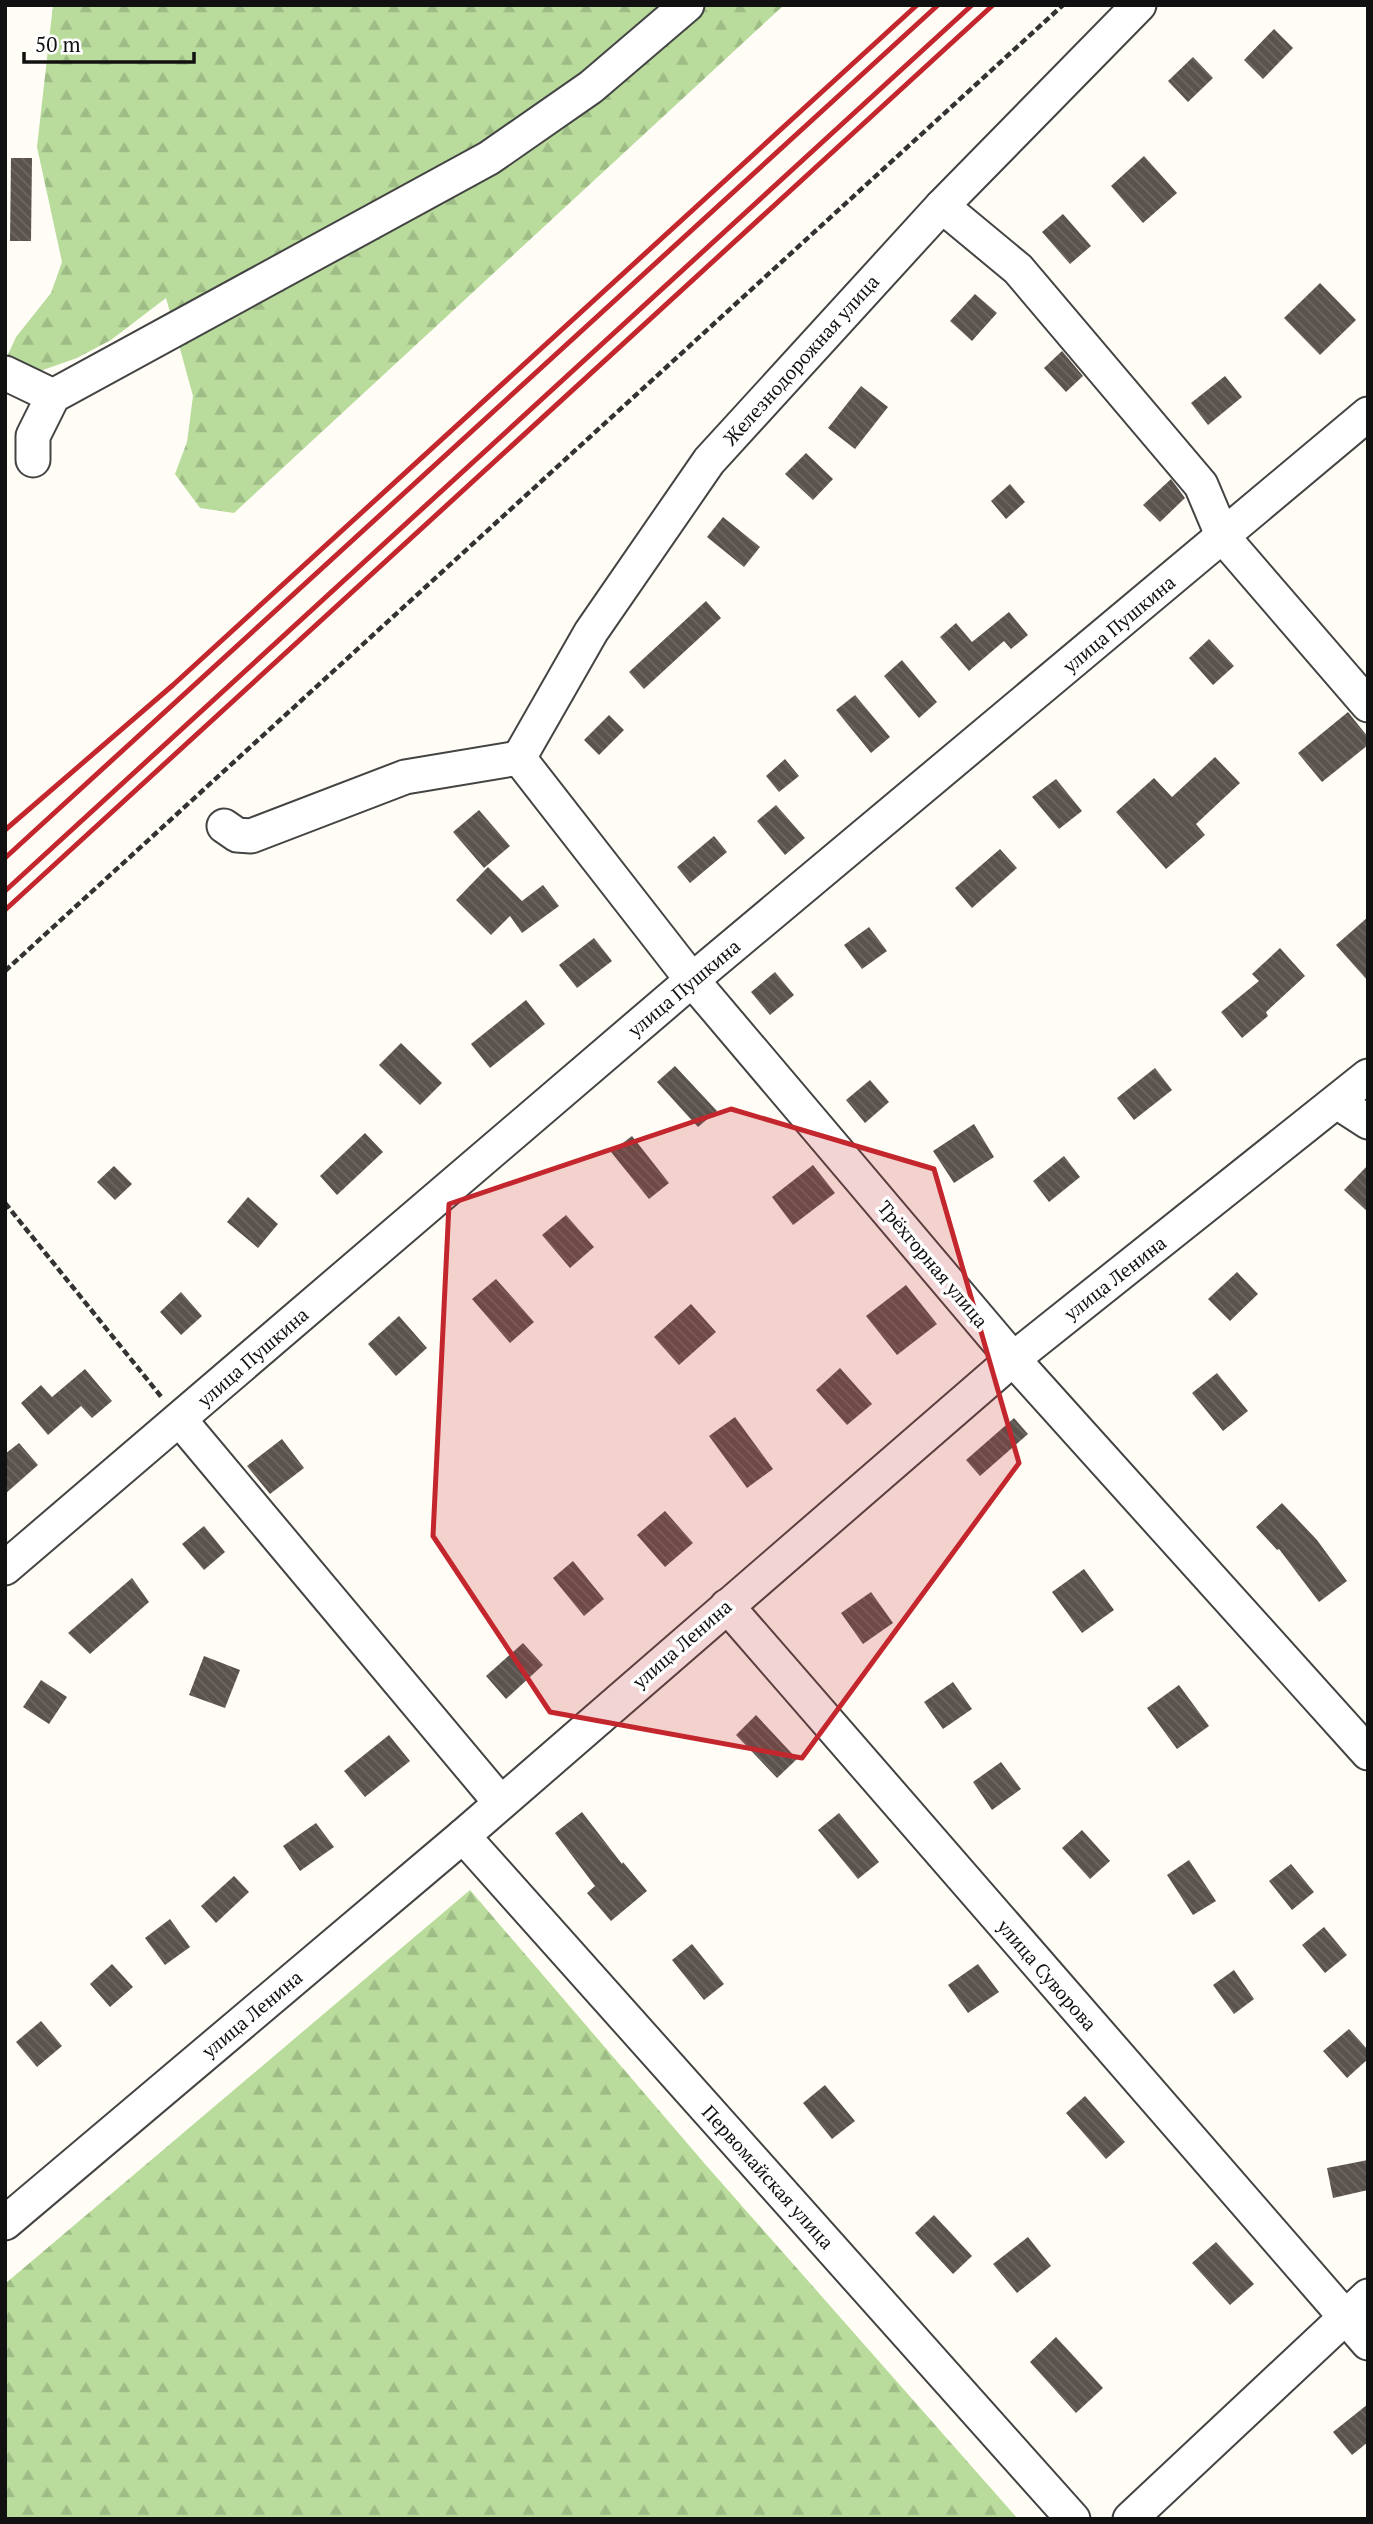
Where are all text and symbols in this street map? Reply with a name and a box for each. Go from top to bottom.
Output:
scale bar [24,21,194,65]
text: 50 m [35,30,81,58]
street label: Железнодорожная улица [717,269,884,450]
street label: улица Пушкина [1057,569,1180,679]
street label: улица Пушкина [622,933,745,1043]
street label: Трёхгорная улица [873,1195,994,1333]
street label: улица Ленина [1058,1230,1171,1326]
street label: улица Пушкина [191,1301,314,1412]
street label: улица Ленина [626,1593,737,1694]
street label: улица Суворова [991,1913,1103,2036]
street label: улица Ленина [196,1964,307,2064]
street label: Первомайская улица [697,2099,840,2254]

